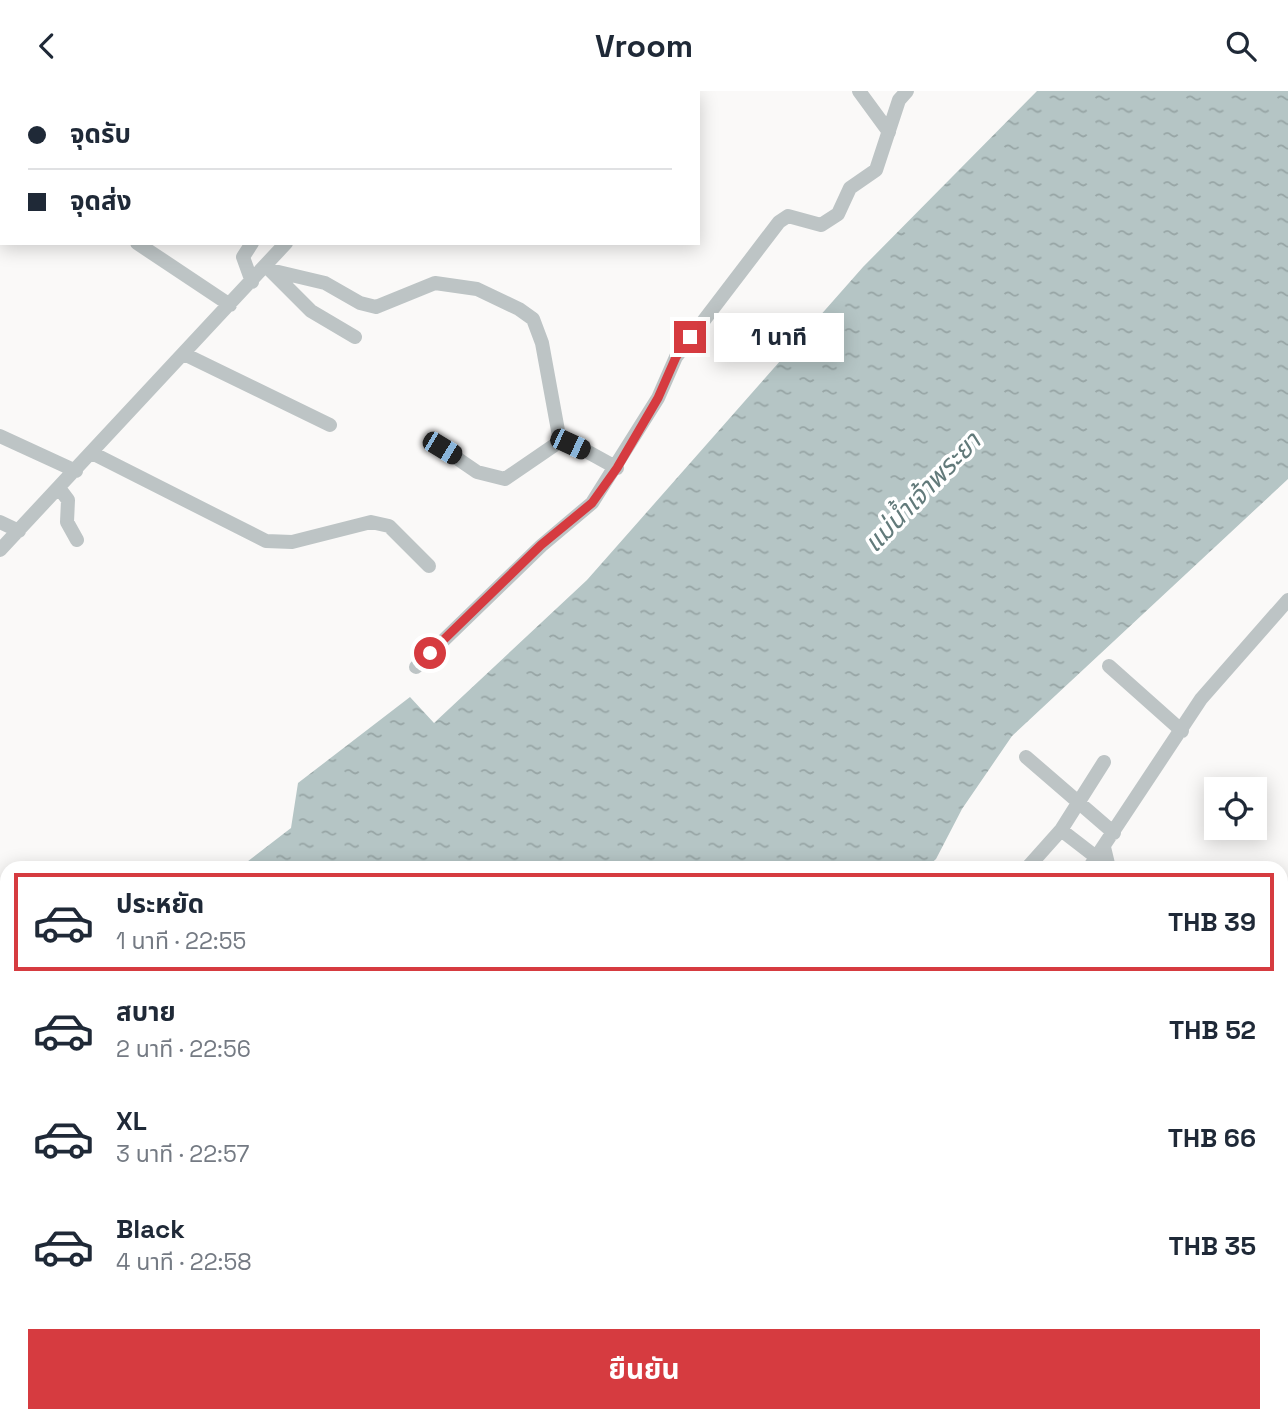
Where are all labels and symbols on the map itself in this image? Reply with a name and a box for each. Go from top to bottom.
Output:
callout: 1 นาที [714,313,844,361]
route end [674,321,706,353]
water label: แม่น้ำเจ้าพระยา [856,423,989,559]
car [547,426,594,462]
car [419,428,466,468]
route start [414,637,446,669]

